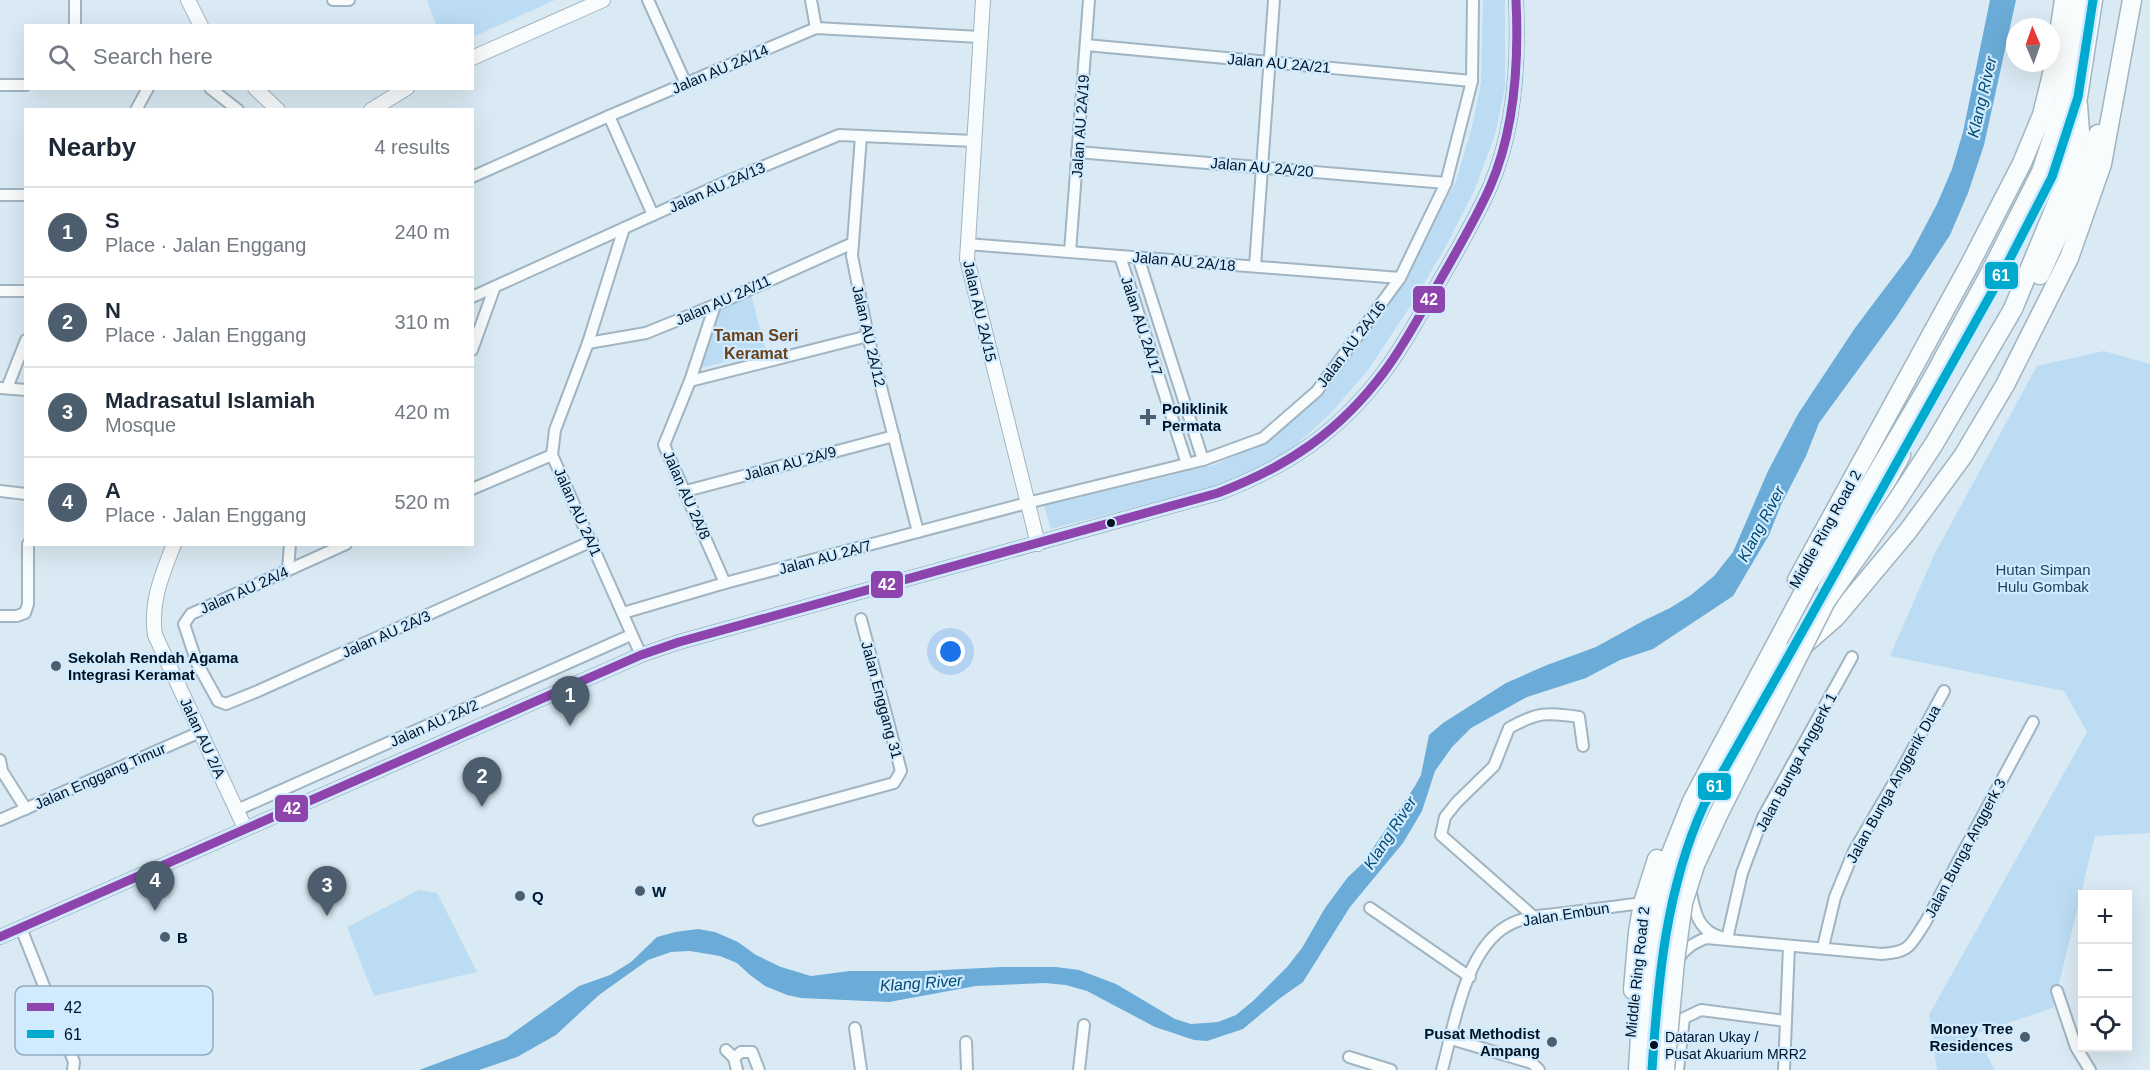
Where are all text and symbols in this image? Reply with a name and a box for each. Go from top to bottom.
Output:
north arrow [2006,18,2060,72]
search box [24,24,474,90]
icon: search [45,41,78,74]
street label: Jalan AU 2A/14 [669,41,771,97]
text: Search here [93,44,213,69]
street label: Jalan AU 2A/21 [1227,50,1331,76]
water label: Klang River [1964,54,2000,139]
street label: Jalan AU 2A/19 [1068,74,1092,178]
text: Nearby [48,132,136,162]
text: 4 results [374,136,450,158]
street label: Jalan AU 2A/20 [1210,154,1314,180]
street label: Jalan AU 2A/13 [666,158,768,216]
text: S [105,208,120,233]
text: 1 [62,221,73,243]
text: 240 m [394,221,450,243]
text: Place · Jalan Enggang [105,234,306,256]
street label: Jalan AU 2A/18 [1132,248,1236,274]
street label: Jalan AU 2A/15 [960,259,1000,363]
line badge: 61 [1984,261,2019,290]
text: 61 [1992,267,2010,284]
street label: Jalan AU 2A/11 [673,271,773,329]
street label: Jalan AU 2A/17 [1118,274,1166,378]
street label: Jalan AU 2A/12 [849,284,889,388]
line badge: 42 [1412,285,1446,314]
text: 42 [1420,291,1438,308]
text: N [105,298,121,323]
street label: Jalan AU 2A/16 [1313,298,1389,390]
text: 2 [62,311,73,333]
text: 310 m [394,311,450,333]
text: Place · Jalan Enggang [105,324,306,346]
district label: Taman Seri Keramat [713,327,799,362]
text: Madrasatul Islamiah [105,388,315,413]
place label: Poliklinik Permata [1162,400,1229,434]
text: 3 [62,401,73,423]
text: 420 m [394,401,450,423]
marker: Poliklinik Permata [1139,408,1157,426]
text: Mosque [105,414,176,436]
street label: Jalan AU 2A/9 [742,442,838,484]
street label: Jalan AU 2A/8 [660,448,714,542]
street label: Jalan AU 2A/1 [551,465,605,559]
street label: Middle Ring Road 2 [1786,467,1864,591]
text: A [105,478,121,503]
water label: Klang River [1734,483,1788,565]
text: 4 [62,491,73,513]
text: 520 m [394,491,450,513]
text: Place · Jalan Enggang [105,504,306,526]
unlabelled marker [1105,517,1117,529]
street label: Jalan AU 2A/7 [777,536,873,578]
park label: Hutan Simpan Hulu Gombak [1995,561,2091,595]
street label: Jalan AU 2A/4 [197,563,291,617]
line badge: 42 [870,570,904,599]
text: 42 [878,576,896,593]
street label: Jalan AU 2A/3 [339,607,433,661]
your location [936,637,965,666]
street label: Jalan Enggang 31 [858,639,906,761]
place label: Sekolah Rendah Agama Integrasi Keramat [68,649,239,683]
marker: Sekolah Rendah Agama Integrasi Keramat [49,659,63,673]
pin: 1 [550,676,590,726]
street label: Jalan Bunga Anggerk 1 [1752,690,1840,834]
street label: Jalan AU 2/A [177,695,229,781]
street label: Jalan AU 2A/2 [387,696,481,750]
street label: Jalan Bunga Anggerik Dua [1843,702,1944,866]
street label: Jalan Enggang Timur [32,739,168,813]
pin: 2 [462,758,502,807]
line badge: 61 [1697,772,1732,801]
street label: Jalan Bunga Anggerk 3 [1921,776,2009,920]
text: 61 [1706,778,1724,795]
water label: Klang River [1360,793,1420,872]
line badge: 42 [274,794,309,823]
text: 42 [283,800,301,817]
pin: 4 [136,862,174,911]
pin: 3 [308,866,346,916]
place label: W [652,883,667,900]
marker: W [633,884,647,898]
place label: Q [532,888,544,905]
marker: Q [513,889,527,903]
map controls [2078,890,2132,1052]
button: + [2078,890,2132,944]
street label: Jalan Embun [1521,899,1611,929]
street label: Middle Ring Road 2 [1622,906,1652,1038]
place label: B [177,929,188,946]
marker: B [158,930,172,944]
button: − [2078,944,2132,998]
water label: Klang River [879,972,964,994]
legend [15,986,213,1055]
button: locate [2078,998,2132,1052]
text: 42 [64,999,82,1016]
place label: Money Tree Residences [1930,1020,2013,1054]
place label: Pusat Methodist Ampang [1424,1025,1540,1059]
text: 61 [64,1026,82,1043]
place label: Dataran Ukay / Pusat Akuarium MRR2 [1665,1029,1807,1062]
marker: Money Tree Residences [2018,1030,2032,1044]
marker: Pusat Methodist Ampang [1545,1035,1559,1049]
marker: Dataran Ukay / Pusat Akuarium MRR2 [1648,1039,1660,1051]

